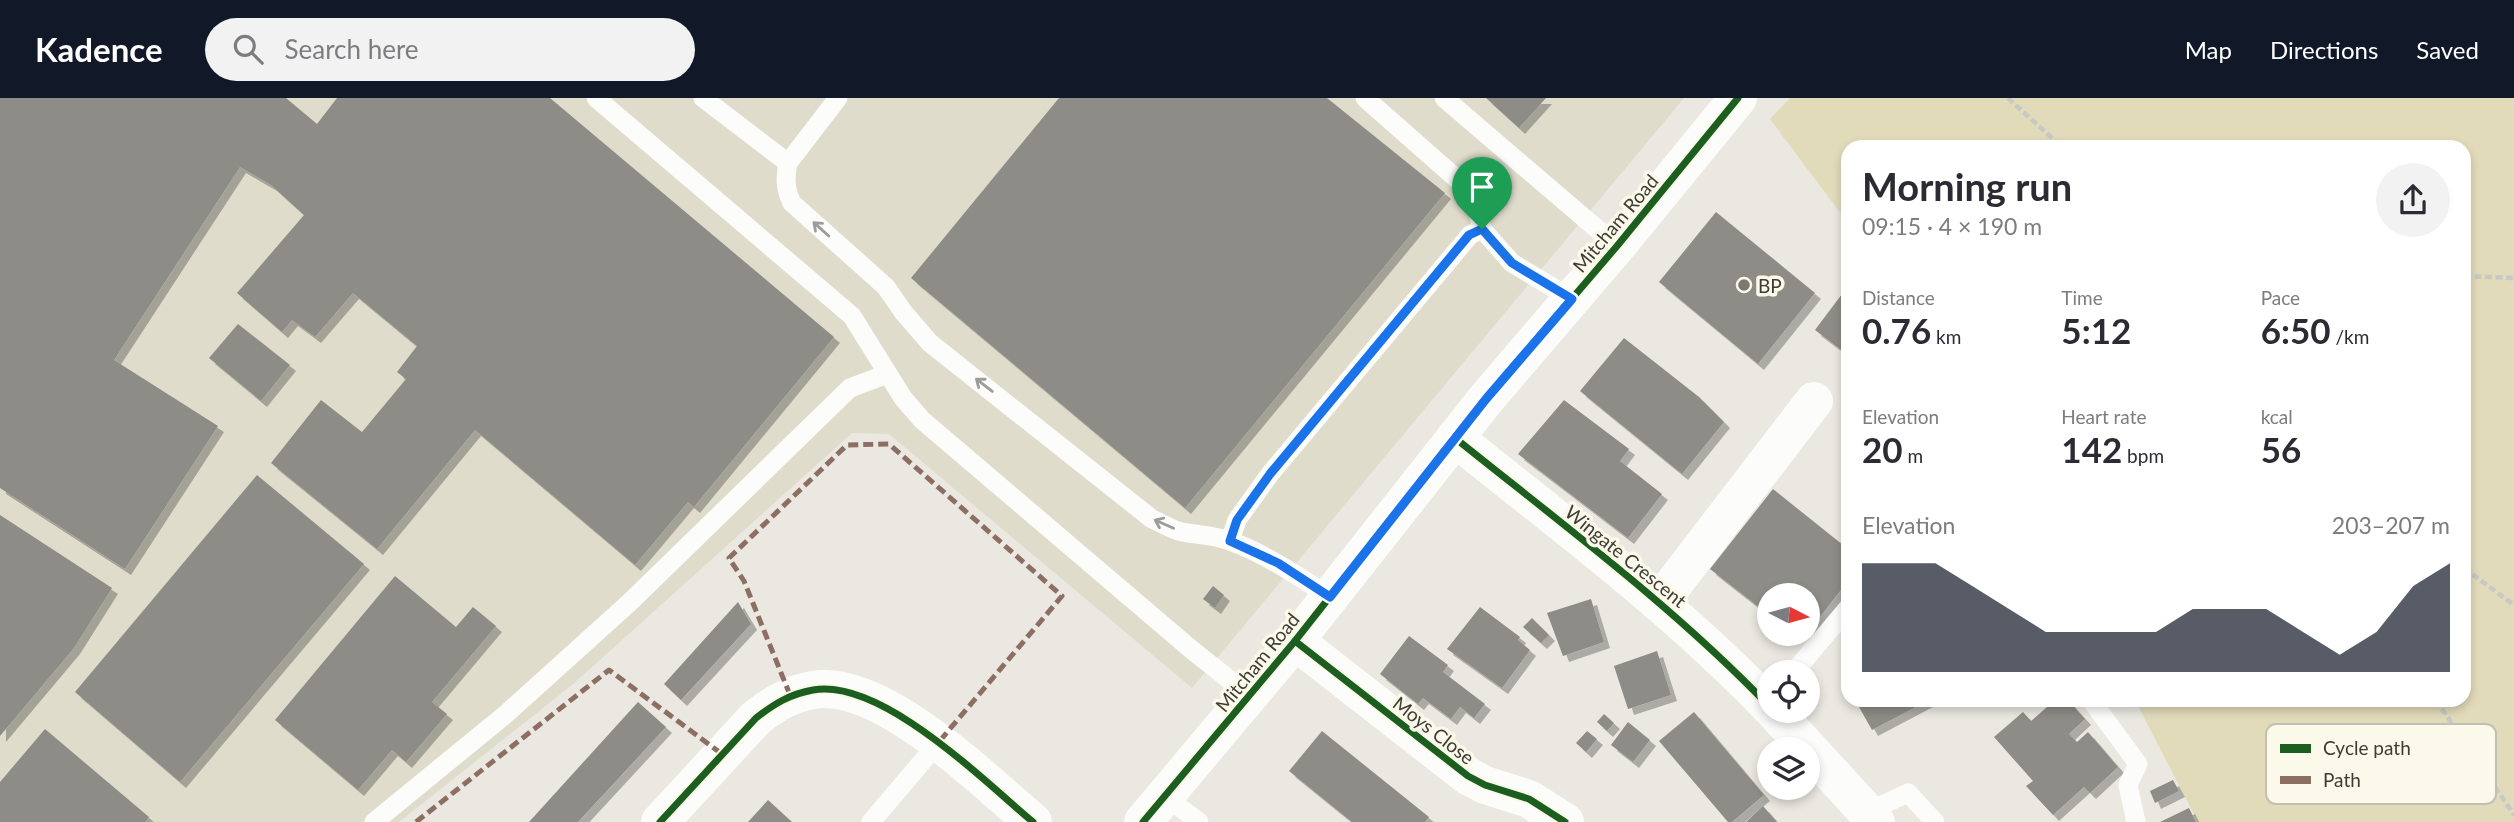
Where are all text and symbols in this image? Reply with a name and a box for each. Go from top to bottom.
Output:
search box [205,18,695,81]
text: Kadence [35,29,163,69]
icon: search [229,30,267,68]
text: Search here [285,33,419,65]
text: Map [2185,35,2232,64]
text: Directions [2270,35,2378,64]
text: Saved [2416,35,2479,64]
pin [1452,157,1512,229]
text: Morning run [1862,163,2072,209]
button: share [2376,163,2450,237]
icon: arrive [1463,168,1501,206]
street label: Mitcham Road [1567,169,1663,277]
text: 09:15 · 4 × 190 m [1862,212,2042,240]
one-way arrow [812,221,830,237]
place label: BP [1758,274,1782,297]
marker: BP [1736,277,1752,293]
text: Distance [1862,286,1935,309]
text: Time [2061,286,2103,309]
text: Pace [2261,286,2300,309]
text: 0.76 [1862,309,1931,351]
text: 5:12 [2061,309,2131,351]
text: 6:50 [2261,309,2331,351]
text: km [1931,325,1961,348]
text: /km [2331,325,2369,348]
one-way arrow [976,378,994,393]
text: Elevation [1862,405,1939,428]
text: Heart rate [2061,405,2147,428]
text: kcal [2261,405,2293,428]
text: 20 [1862,428,1903,470]
text: 142 [2061,428,2122,470]
text: 56 [2261,428,2301,470]
text: m [1903,444,1923,467]
text: bpm [2122,444,2164,467]
street label: Wingate Crescent [1561,500,1691,612]
text: Elevation [1862,511,1955,539]
text: 203–207 m [2332,511,2450,539]
one-way arrow [1154,517,1175,530]
north arrow [1757,583,1820,646]
map controls [1757,583,1820,800]
street label: Mitcham Road [1210,608,1304,716]
button: locate [1757,660,1820,723]
street label: Moys Close [1389,691,1479,769]
legend [2266,724,2496,804]
text: Cycle path [2323,736,2411,759]
button: layers [1757,737,1820,800]
text: Path [2323,768,2361,791]

